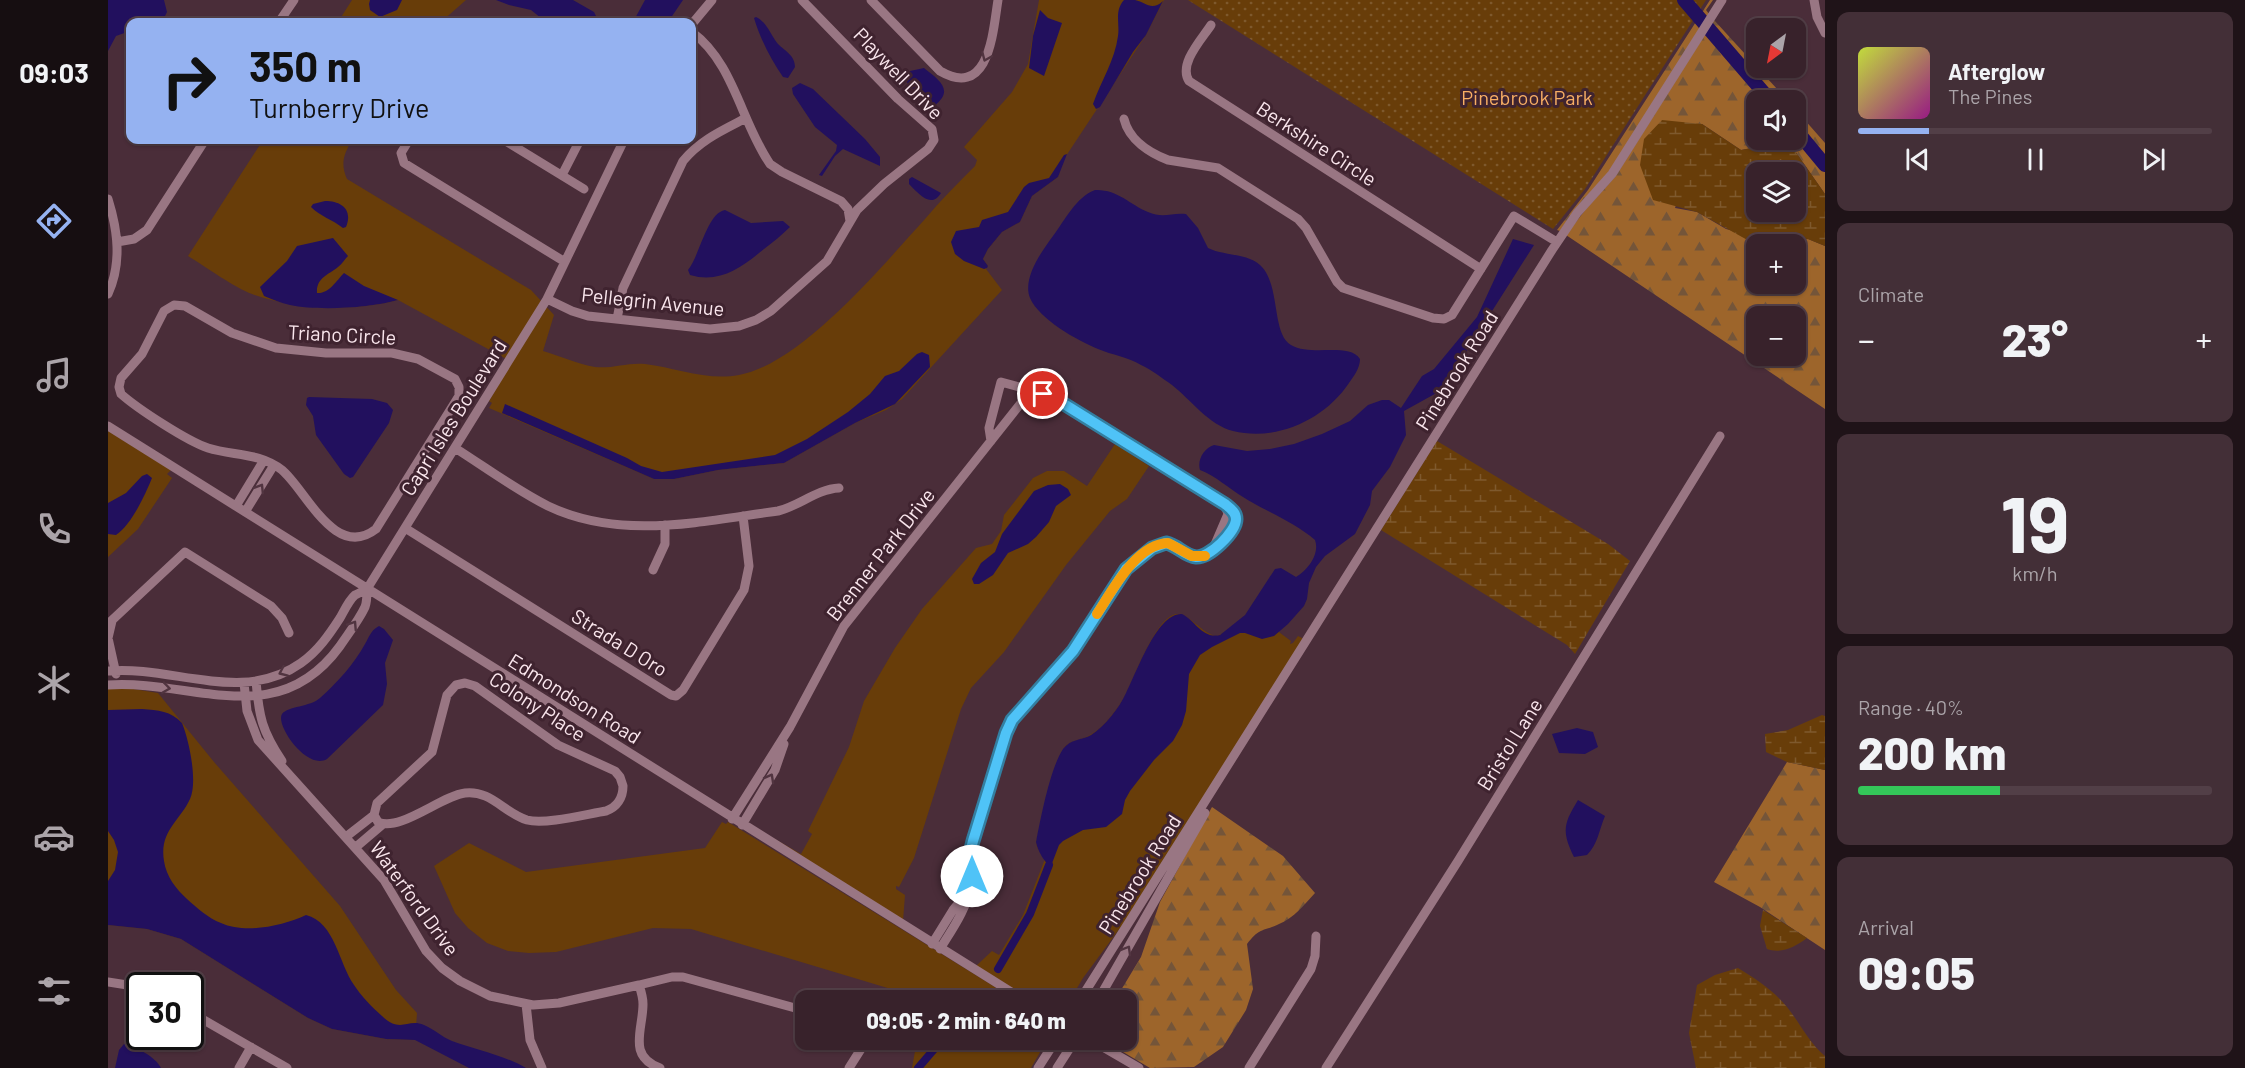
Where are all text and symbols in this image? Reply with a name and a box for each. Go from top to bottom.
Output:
north arrow [1746,18,1806,78]
map controls [1746,18,1806,366]
street label: Playwell Drive [849,22,949,124]
text: 350 m [249,40,362,90]
icon: right [150,42,228,120]
one-way arrow [981,50,993,61]
text: 09:03 [19,56,89,88]
text: Afterglow [1948,58,2045,84]
text: The Pines [1948,84,2032,108]
park label: Pinebrook Park [1461,85,1593,109]
button: sound [1746,90,1806,150]
text: Turnberry Drive [249,91,429,123]
street label: Berkshire Circle [1253,95,1381,191]
icon: previous [1901,143,1934,176]
icon: pause [2019,143,2052,176]
icon: next [2137,143,2170,176]
button: layers [1746,162,1806,222]
icon: directions [33,200,75,242]
button: + [1746,234,1806,294]
street label: Pellegrin Avenue [580,282,726,320]
text: Climate [1858,282,1924,306]
street label: Pinebrook Road [1410,306,1502,434]
button: − [1746,306,1806,366]
text: 23° [2002,312,2068,366]
street label: Triano Circle [287,319,397,349]
text: − [1858,319,1875,359]
text: + [2195,319,2212,359]
street label: Capri Isles Boulevard [395,334,511,500]
icon: music [33,354,75,396]
pin [1017,368,1068,419]
icon: arrive [1026,377,1059,410]
text: 19 [2000,475,2070,569]
street label: Brenner Park Drive [821,483,939,625]
one-way arrow [252,484,264,494]
icon: phone [33,508,75,550]
text: km/h [2012,561,2058,585]
street label: Strada D Oro [568,603,672,681]
one-way arrow [346,621,358,631]
street label: Edmondson Road [504,648,646,748]
icon: climate [33,662,75,704]
one-way arrow [279,665,290,677]
street label: Colony Place [485,666,591,746]
one-way arrow [162,682,171,694]
street label: Bristol Lane [1471,694,1547,794]
text: Range · 40% [1858,695,1964,719]
text: 200 km [1858,725,2006,779]
one-way arrow [763,774,774,784]
street label: Pinebrook Road [1093,810,1185,938]
icon: car [33,816,75,858]
street label: Waterford Drive [365,836,465,960]
position arrow [940,844,1004,908]
text: Arrival [1858,915,1914,939]
text: 09:05 [1858,945,1975,999]
one-way arrow [1120,946,1131,956]
icon: filters [33,970,75,1012]
speed limit sign: 30 [126,972,204,1050]
text: 09:05 · 2 min · 640 m [866,1007,1066,1033]

